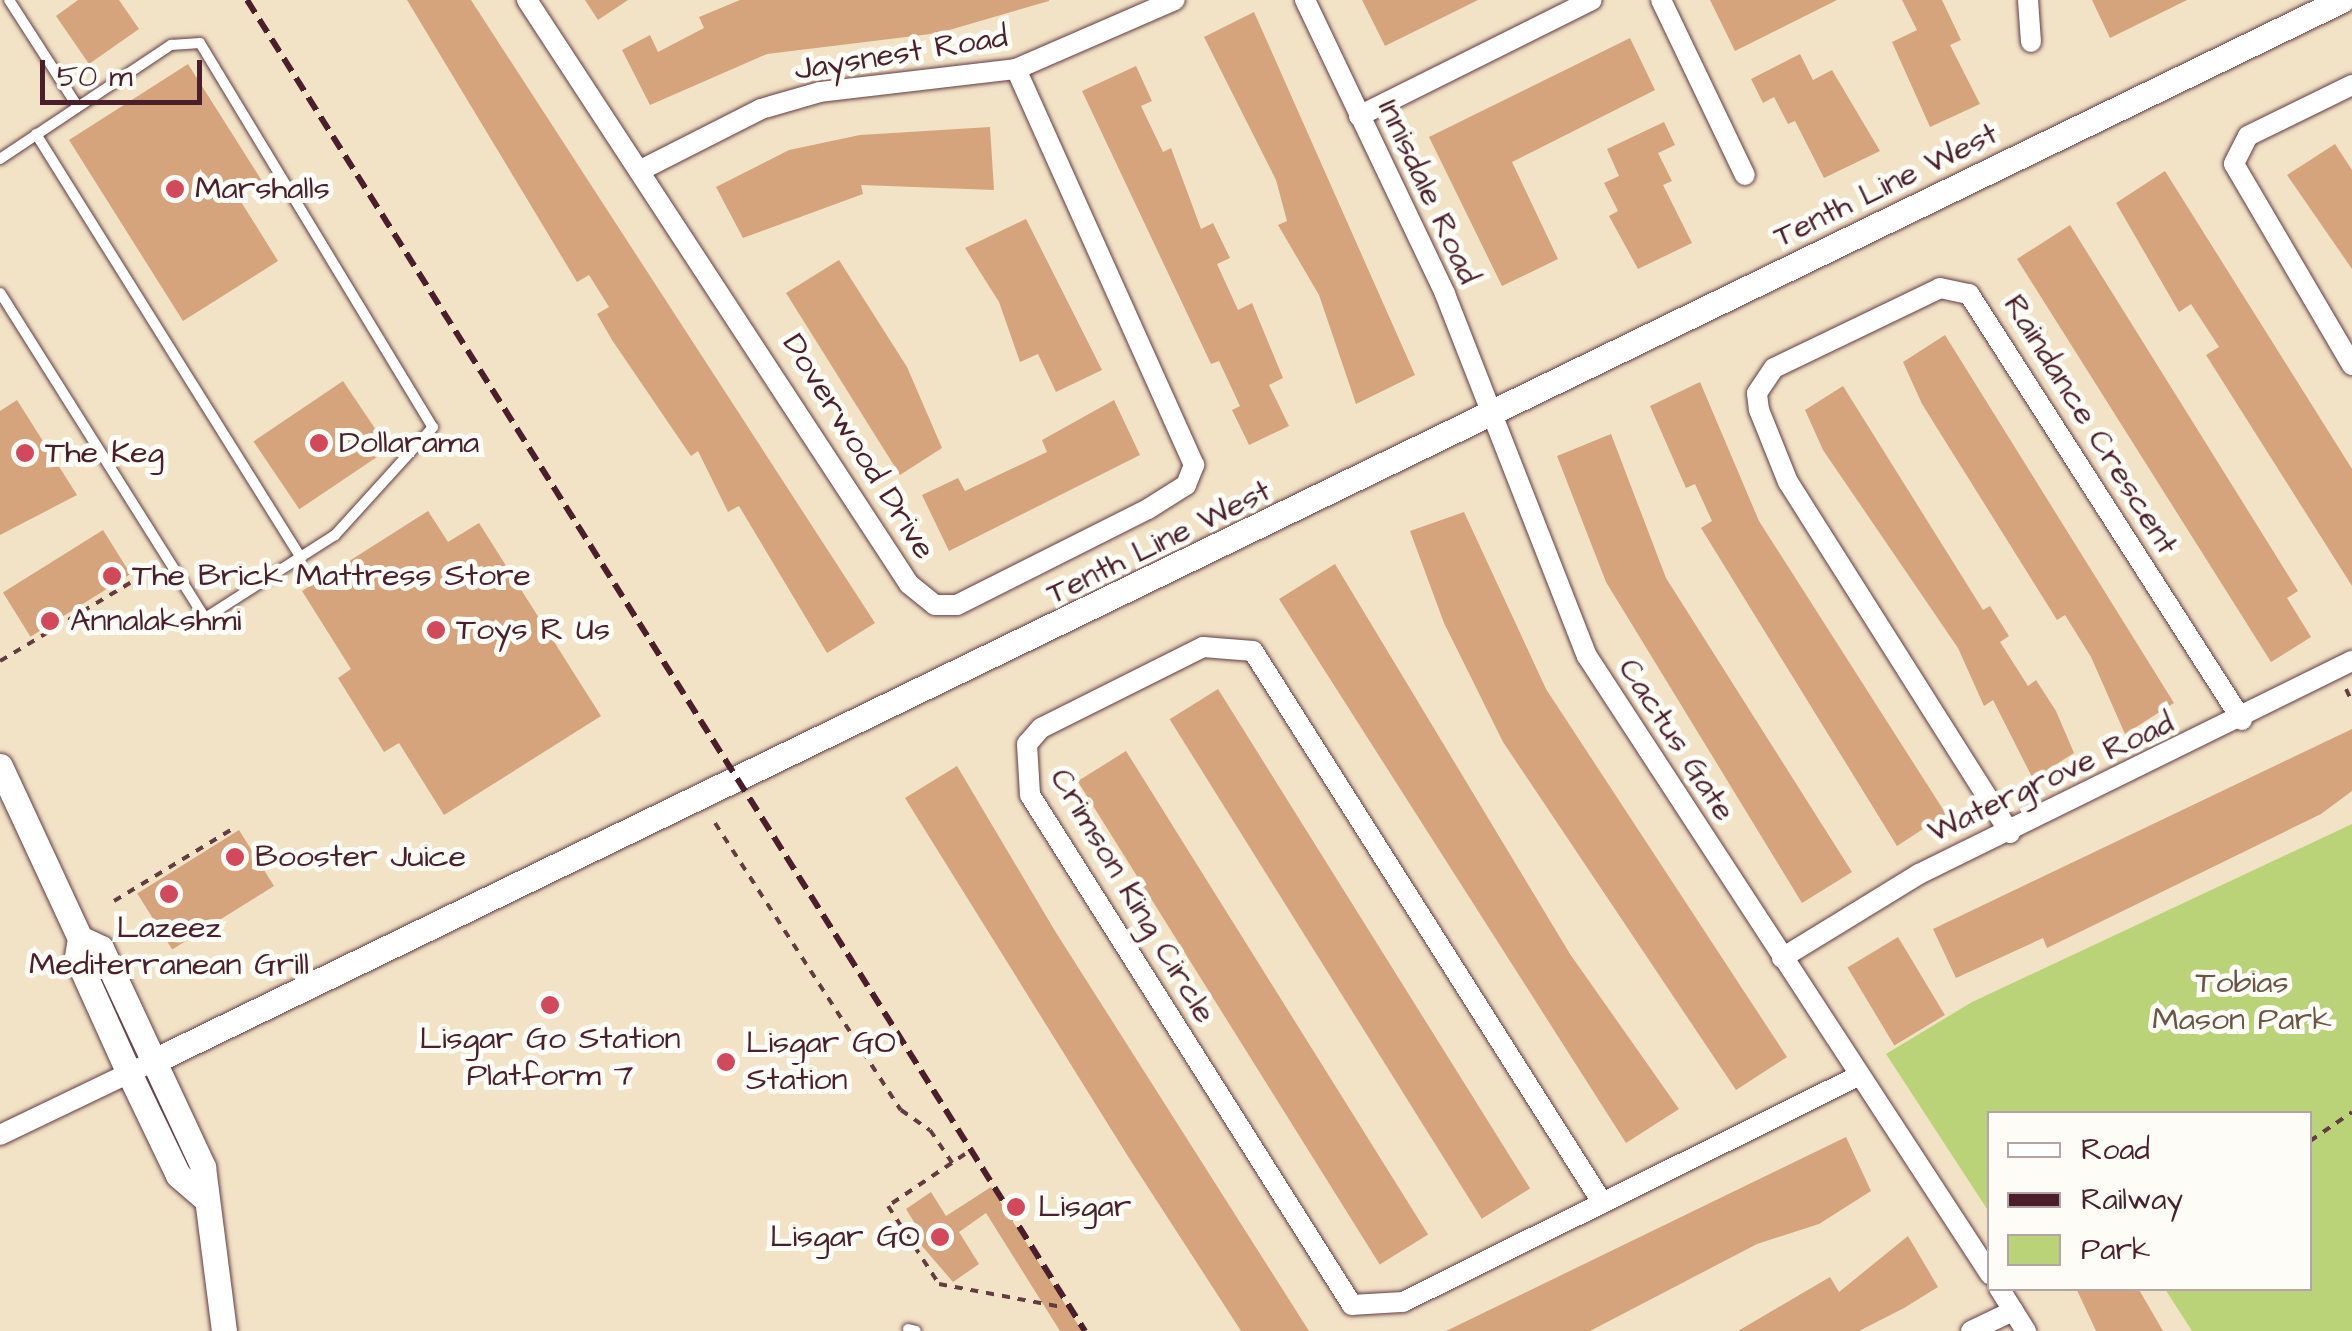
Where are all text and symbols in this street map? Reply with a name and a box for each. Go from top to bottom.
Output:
street label: Jaysnest Road [792,18,1010,90]
scale bar [45,40,208,102]
text: 50 m [57,56,133,98]
street label: Innisdale Road [1369,94,1487,290]
street label: Tenth Line West [1768,115,2004,257]
place label: Marshalls [195,170,330,208]
marker: Marshalls [164,178,186,200]
street label: Raindance Crescent [1994,288,2186,562]
street label: Doverwood Drive [773,327,943,567]
place label: Dollarama [339,424,479,462]
marker: Dollarama [308,432,330,454]
place label: The Keg [45,434,164,472]
marker: The Keg [14,442,36,464]
street label: Tenth Line West [1041,472,1277,614]
place label: The Brick Mattress Store [132,557,531,595]
marker: The Brick Mattress Store [101,565,123,587]
place label: Annalakshmi [70,602,241,640]
marker: Annalakshmi [39,610,61,632]
place label: Toys R Us [456,611,610,649]
marker: Toys R Us [425,619,447,641]
street label: Cactus Gate [1609,652,1743,828]
street label: Watergrove Road [1922,704,2180,852]
street label: Crimson King Circle [1041,762,1223,1030]
place label: Booster Juice [255,838,466,876]
marker: Booster Juice [224,846,246,868]
marker: Lazeez Mediterranean Grill [158,883,180,905]
place label: Lazeez Mediterranean Grill [29,910,309,985]
park label: Tobias Mason Park [2152,965,2332,1040]
marker: Lisgar Go Station Platform 7 [539,994,561,1016]
place label: Lisgar Go Station Platform 7 [420,1021,680,1096]
place label: Lisgar GO Station [746,1025,896,1100]
marker: Lisgar GO Station [715,1051,737,1073]
legend [1987,1111,2312,1291]
text: Road [2081,1129,2150,1171]
text: Railway [2081,1179,2183,1221]
place label: Lisgar [1038,1188,1132,1226]
marker: Lisgar [1003,1194,1029,1220]
place label: Lisgar GO [770,1218,920,1256]
marker: Lisgar GO [929,1226,951,1248]
text: Park [2081,1229,2150,1271]

